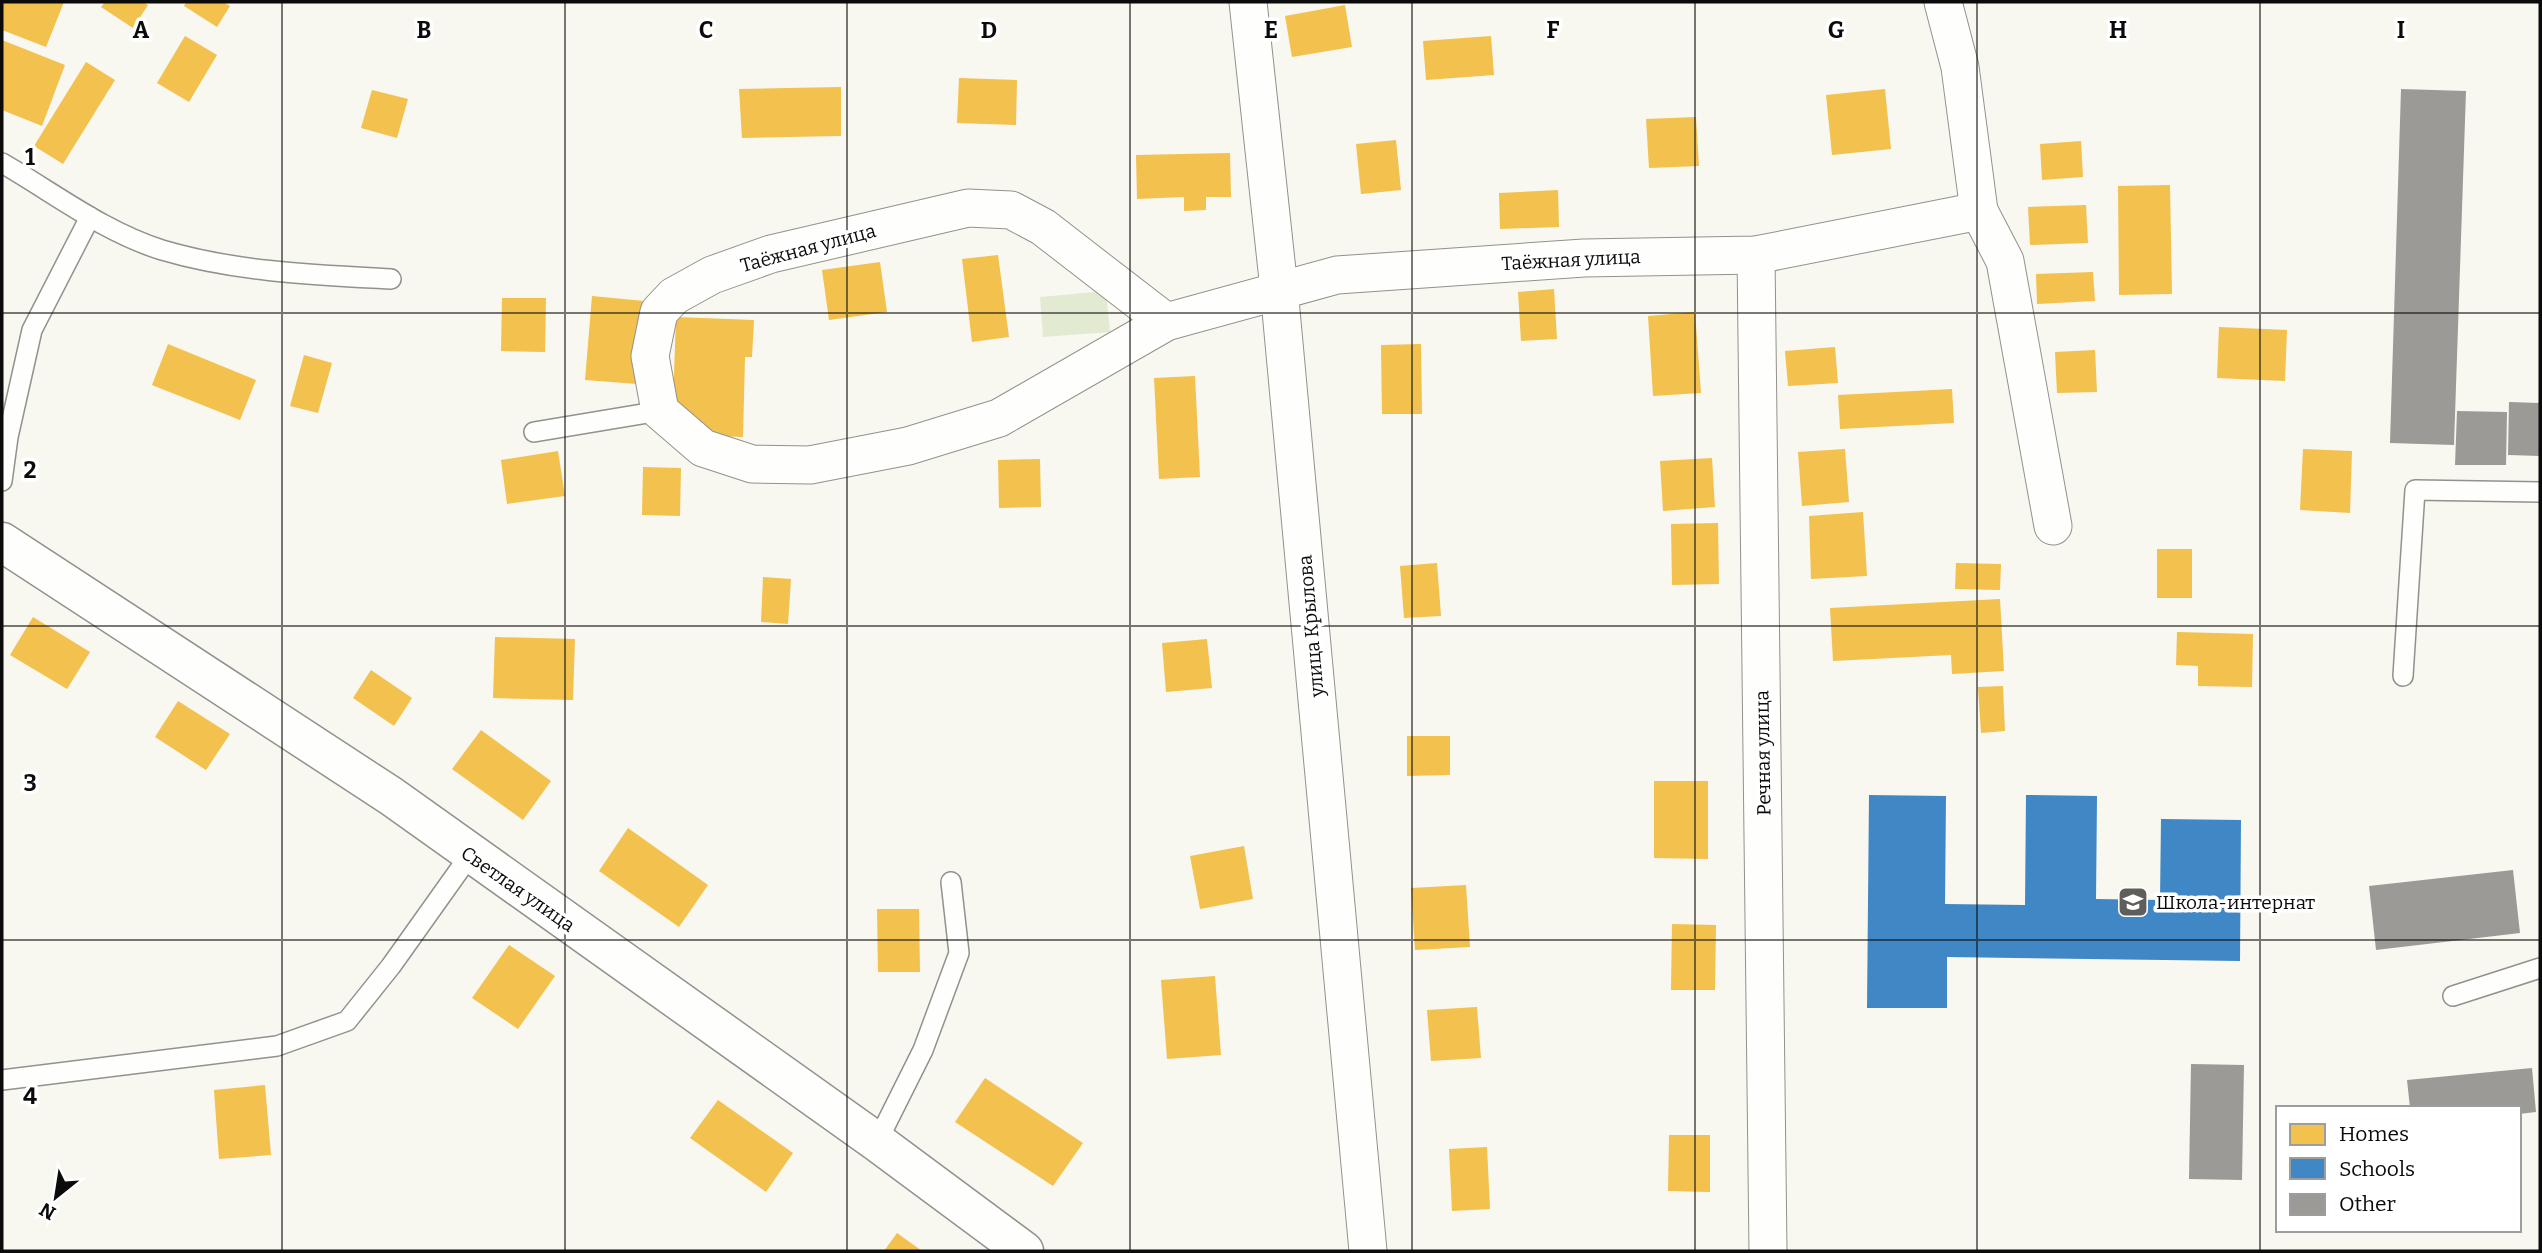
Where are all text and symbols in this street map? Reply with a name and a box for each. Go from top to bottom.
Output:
text: A [133,16,150,44]
text: B [417,16,431,44]
text: C [699,16,713,44]
text: D [981,16,997,44]
text: E [1264,16,1278,44]
text: F [1547,16,1560,44]
text: G [1828,16,1845,44]
text: H [2109,16,2127,44]
text: I [2397,16,2405,44]
text: 1 [25,143,35,171]
street label: Таёжная улица [738,219,879,277]
street label: Таёжная улица [1501,245,1642,275]
text: 2 [24,456,37,484]
street label: улица Крылова [1293,553,1329,699]
street label: Речная улица [1750,690,1776,816]
text: 3 [23,769,37,797]
street label: Светлая улица [457,841,580,937]
school or university icon: Школа-интернат [2116,885,2150,919]
place label: Школа-интернат [2156,891,2315,914]
text: 4 [23,1082,37,1110]
legend [2276,1106,2521,1232]
text: Homes [2339,1121,2409,1147]
text: Schools [2339,1156,2415,1182]
north arrow [21,1162,91,1232]
text: Other [2339,1191,2396,1217]
text: N [35,1197,60,1225]

